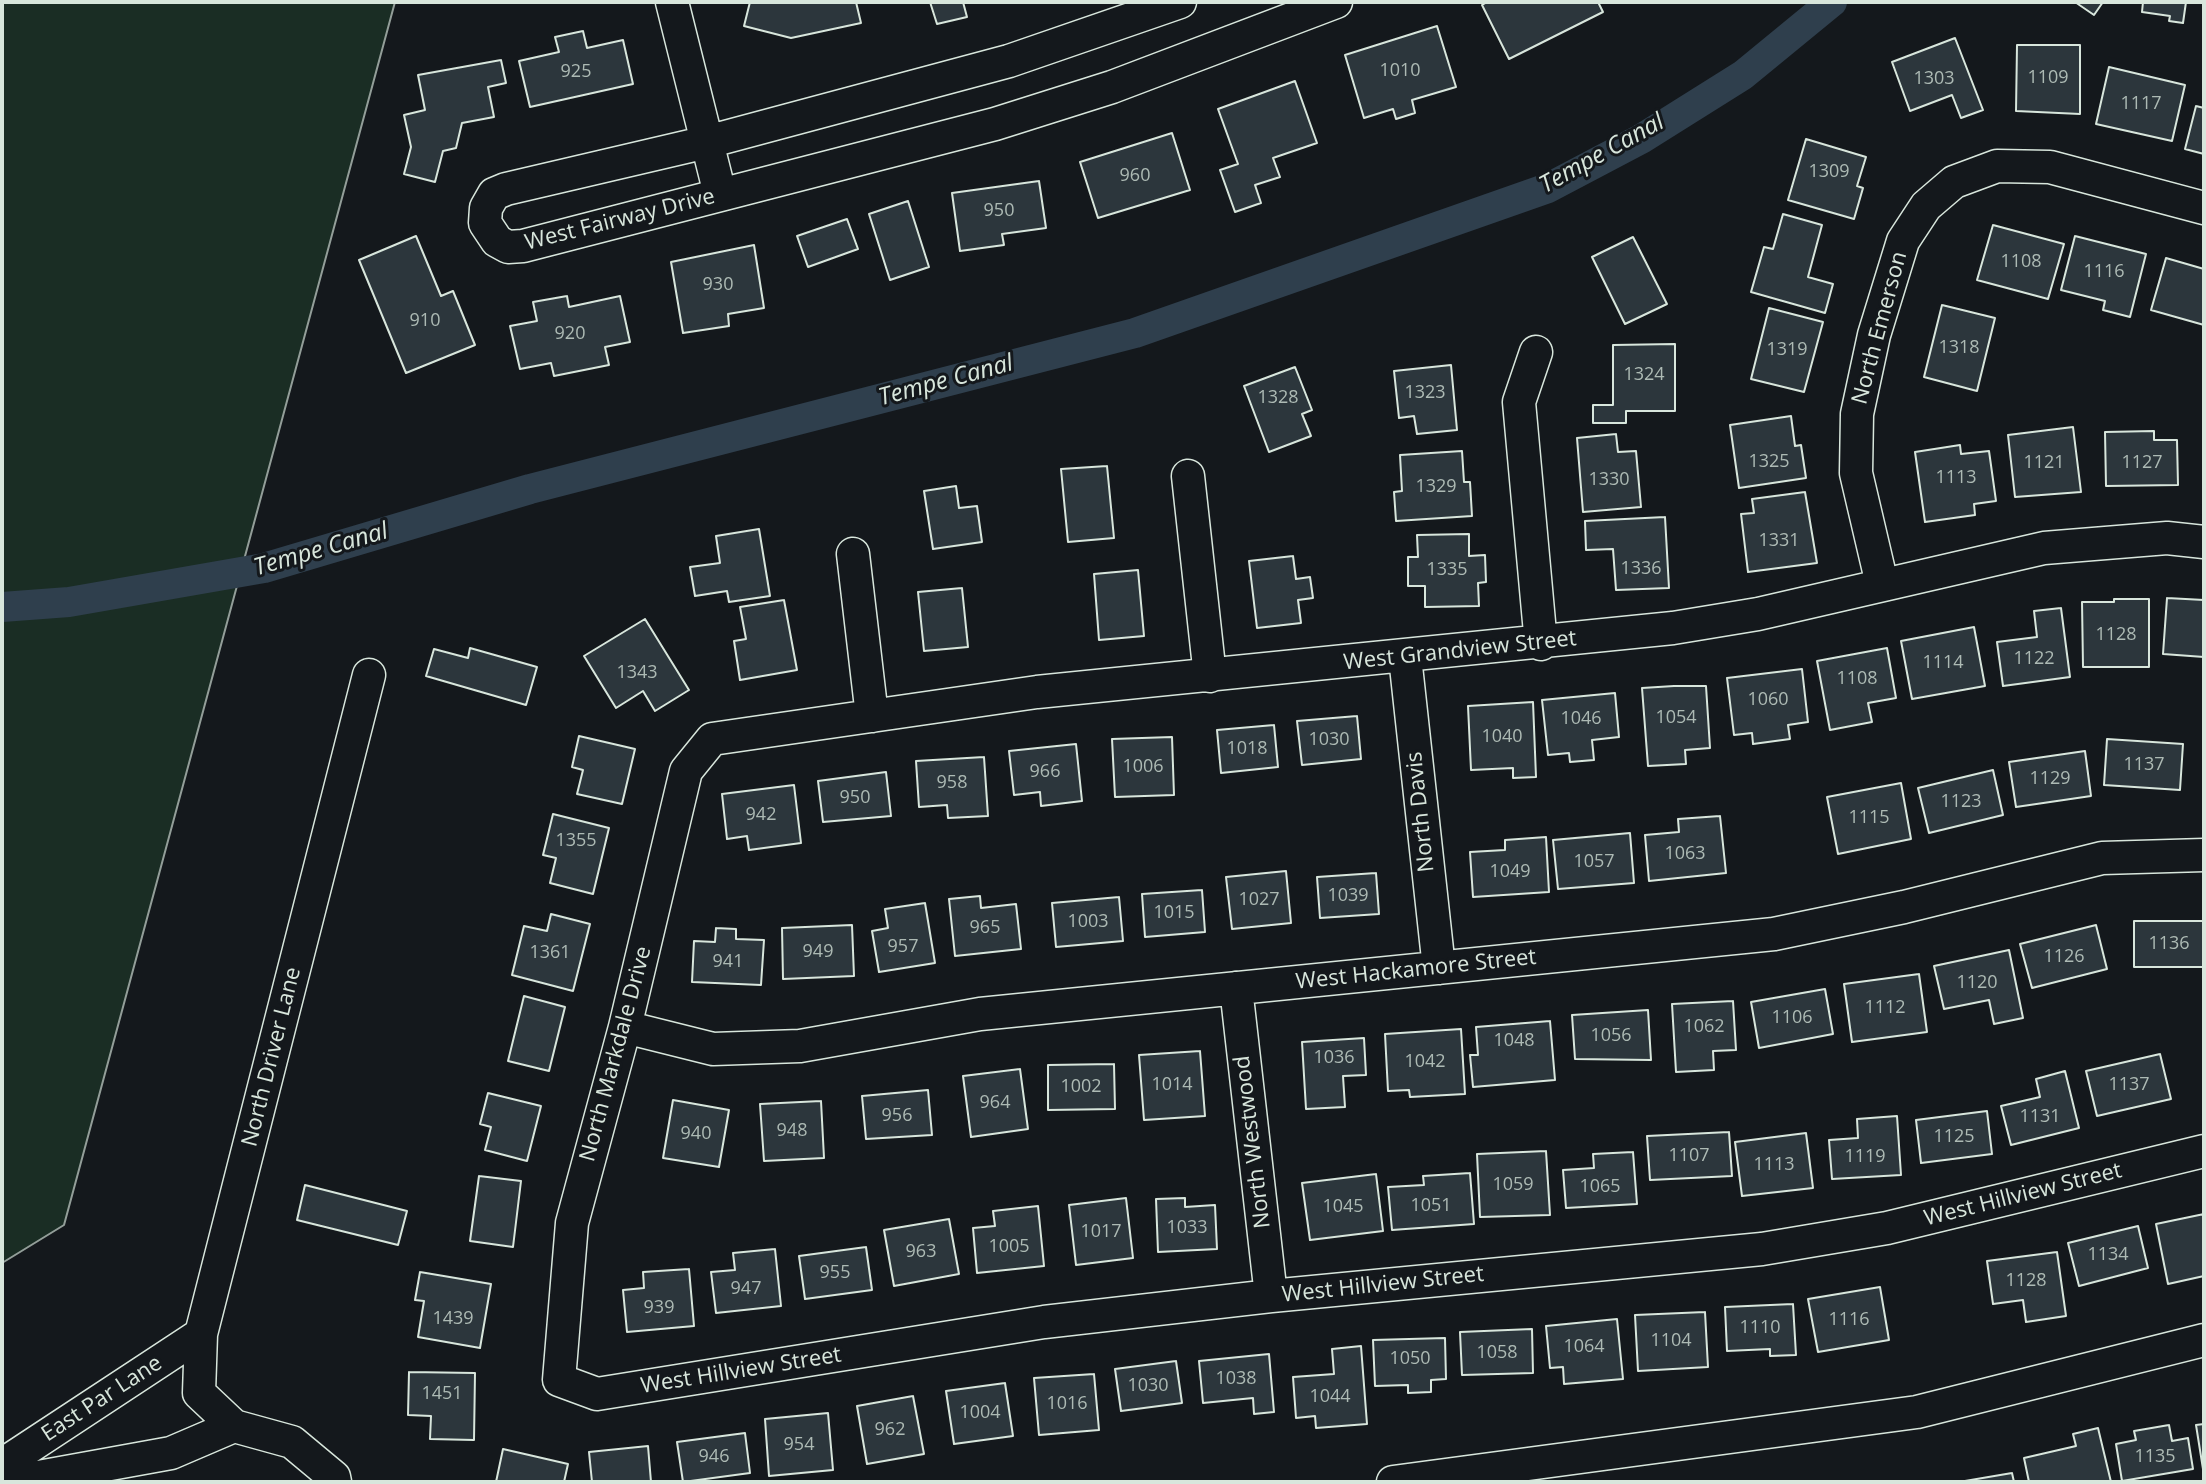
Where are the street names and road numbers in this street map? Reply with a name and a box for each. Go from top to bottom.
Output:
street label: West Fairway Drive [522,184,718,256]
street label: North Emerson [1847,249,1913,407]
street label: West Grandview Street [1342,626,1578,676]
street label: North Davis [1402,750,1440,874]
street label: North Markdale Drive [575,944,657,1164]
street label: West Hackamore Street [1294,944,1538,996]
street label: North Driver Lane [237,965,307,1149]
street label: North Westwood [1229,1054,1277,1230]
street label: West Hillview Street [1921,1158,2125,1232]
street label: West Hillview Street [1281,1261,1485,1309]
street label: West Hillview Street [639,1342,843,1400]
street label: East Par Lane [37,1350,167,1448]

